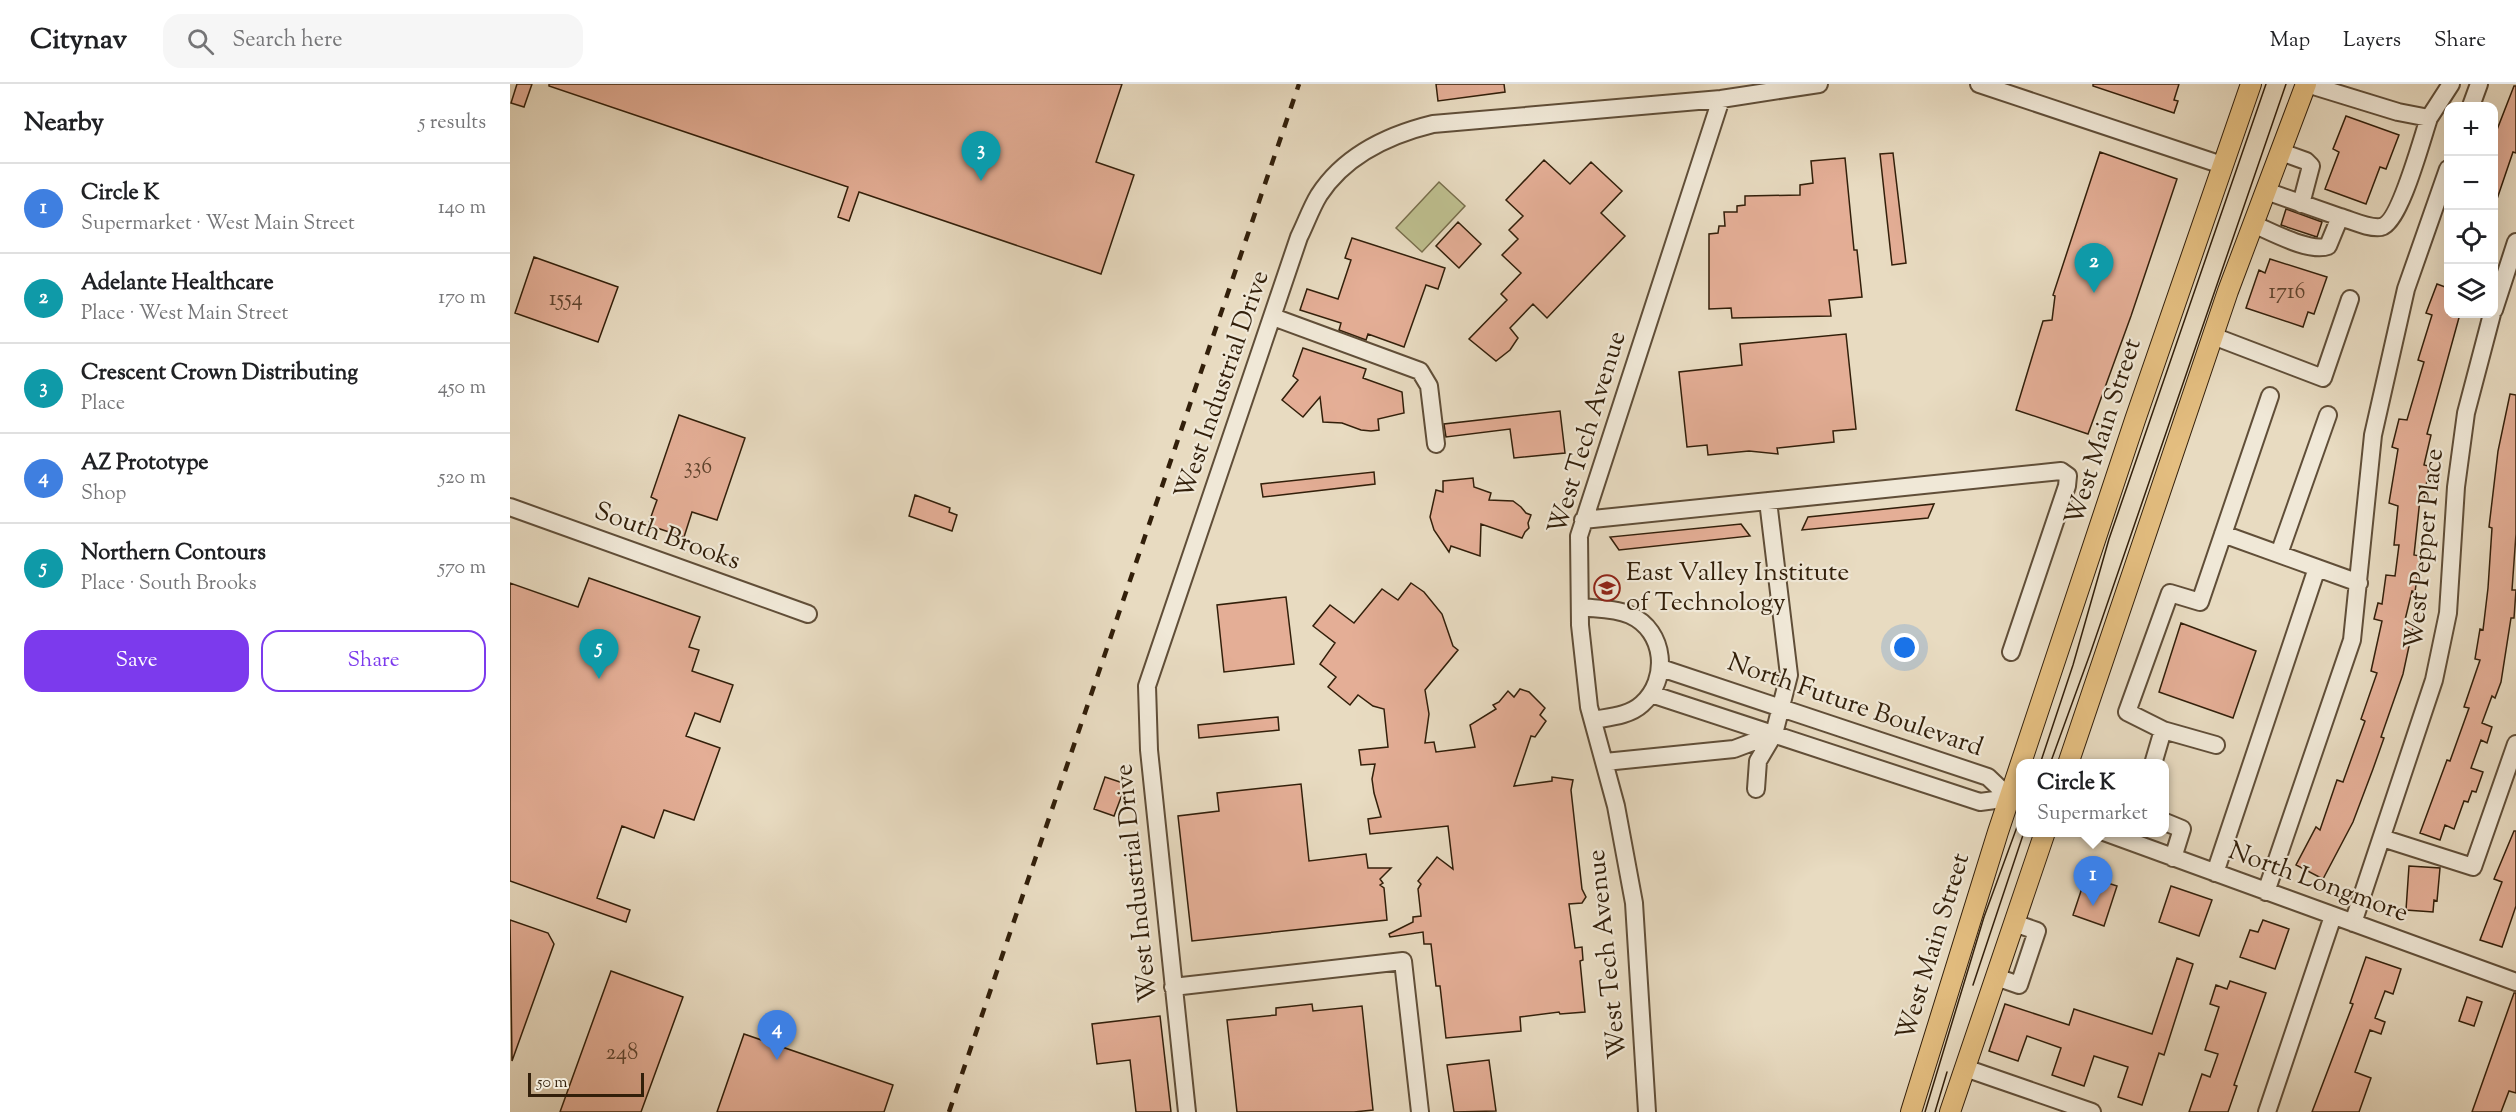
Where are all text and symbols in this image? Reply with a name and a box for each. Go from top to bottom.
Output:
search box [163,14,583,68]
text: Citynav [30,21,127,61]
icon: search [184,25,217,58]
text: Search here [232,25,343,57]
text: Map [2270,26,2310,56]
text: Layers [2343,26,2401,56]
text: Share [2434,26,2486,56]
map controls [2444,102,2498,318]
button: + [2444,102,2498,156]
text: Nearby [24,105,104,142]
text: 5 results [419,109,486,138]
pin: 3 [962,132,1000,181]
button: − [2444,156,2498,210]
text: Circle K [81,178,159,210]
text: 1 [40,194,47,223]
text: 140 m [438,194,486,223]
text: Supermarket · West Main Street [81,210,355,239]
button: locate [2444,210,2498,264]
pin: 2 [2074,244,2114,293]
button: layers [2444,264,2498,318]
street label: West Industrial Drive [1166,266,1280,504]
text: Adelante Healthcare [81,268,274,300]
house number: 1716 [2269,277,2305,309]
text: 2 [39,284,48,313]
text: 170 m [438,284,486,313]
house number: 1554 [549,284,583,316]
text: Place · West Main Street [81,300,288,329]
street label: West Tech Avenue [1540,327,1636,539]
street label: West Main Street [2056,334,2152,530]
text: Crescent Crown Distributing [81,358,358,390]
text: 3 [39,374,48,403]
text: 450 m [438,374,486,403]
text: Place [81,390,125,419]
street label: West Pepper Place [2396,447,2454,651]
text: AZ Prototype [81,448,209,480]
house number: 336 [684,452,712,484]
text: 4 [38,464,49,493]
text: 520 m [438,464,486,493]
text: Shop [81,480,126,509]
street label: South Brooks [589,493,745,581]
text: Northern Contours [81,538,266,570]
text: 5 [40,554,47,583]
text: 570 m [438,554,486,583]
place label: East Valley Institute of Technology [1626,555,1849,622]
text: Place · South Brooks [81,570,257,599]
school or university icon: East Valley Institute of Technology [1592,573,1622,603]
button: Save [24,630,249,692]
button: Share [261,630,486,692]
pin: 5 [580,630,619,679]
your location [1890,633,1919,662]
street label: North Future Boulevard [1722,645,1988,767]
popup [2016,759,2169,837]
street label: West Industrial Drive [1106,762,1168,1004]
text: Circle K [2037,768,2116,800]
text: Supermarket [2037,800,2148,829]
street label: North Longmore [2223,833,2413,933]
street label: West Tech Avenue [1579,847,1637,1061]
street label: West Main Street [1888,849,1980,1045]
pin: 1 [2074,856,2112,906]
pin: 4 [758,1010,796,1060]
house number: 248 [606,1038,638,1070]
scale bar [528,1070,644,1098]
text: 50 m [537,1072,568,1095]

